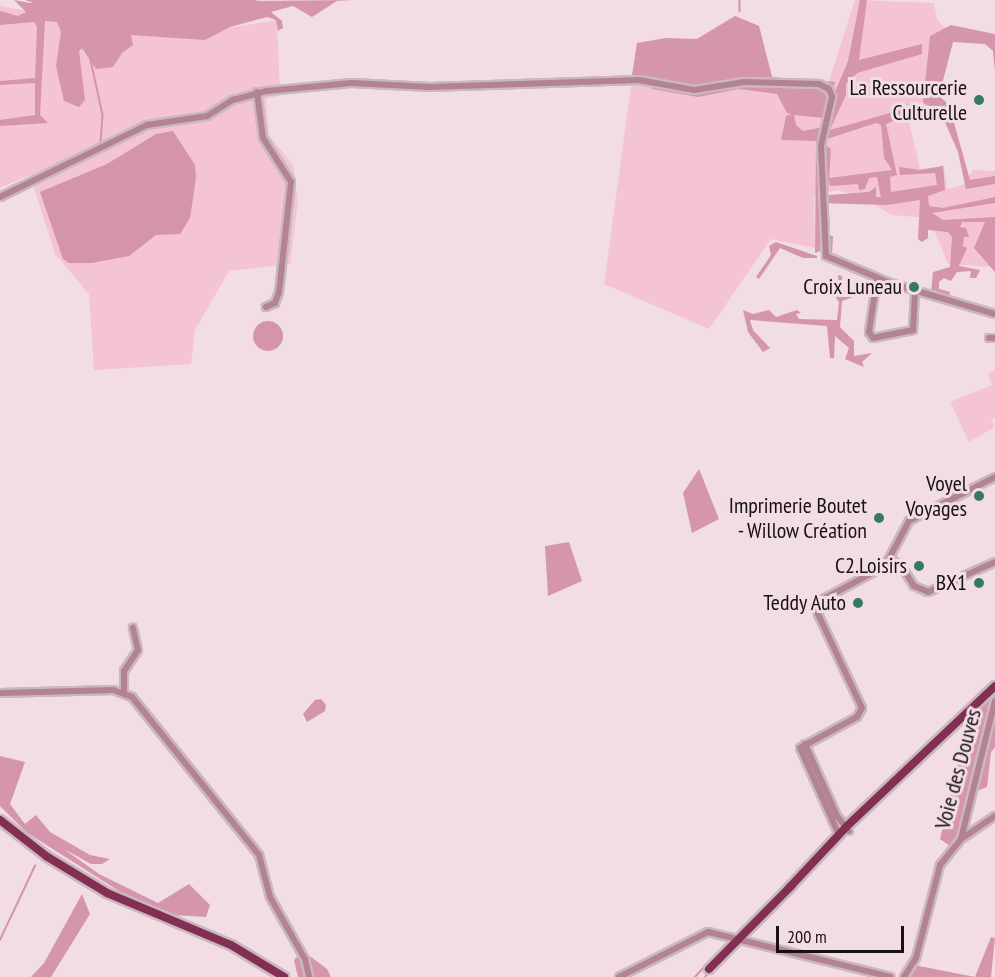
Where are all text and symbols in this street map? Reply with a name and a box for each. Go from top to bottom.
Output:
place label: La Ressourcerie Culturelle [850,74,967,125]
marker: La Ressourcerie Culturelle [972,93,986,107]
place label: Croix Luneau [803,274,902,300]
marker: Croix Luneau [907,280,921,294]
place label: Voyel Voyages [906,470,967,522]
marker: Voyel Voyages [972,489,986,503]
place label: Imprimerie Boutet - Willow Création [729,492,867,544]
marker: Imprimerie Boutet - Willow Création [872,511,886,525]
place label: C2.Loisirs [835,553,907,579]
marker: C2.Loisirs [912,559,926,573]
place label: BX1 [936,570,967,596]
marker: BX1 [972,576,986,590]
place label: Teddy Auto [762,590,846,616]
marker: Teddy Auto [851,596,865,610]
street label: Voie des Douves [929,706,987,832]
scale bar [779,914,906,952]
text: 200 m [787,925,827,948]

